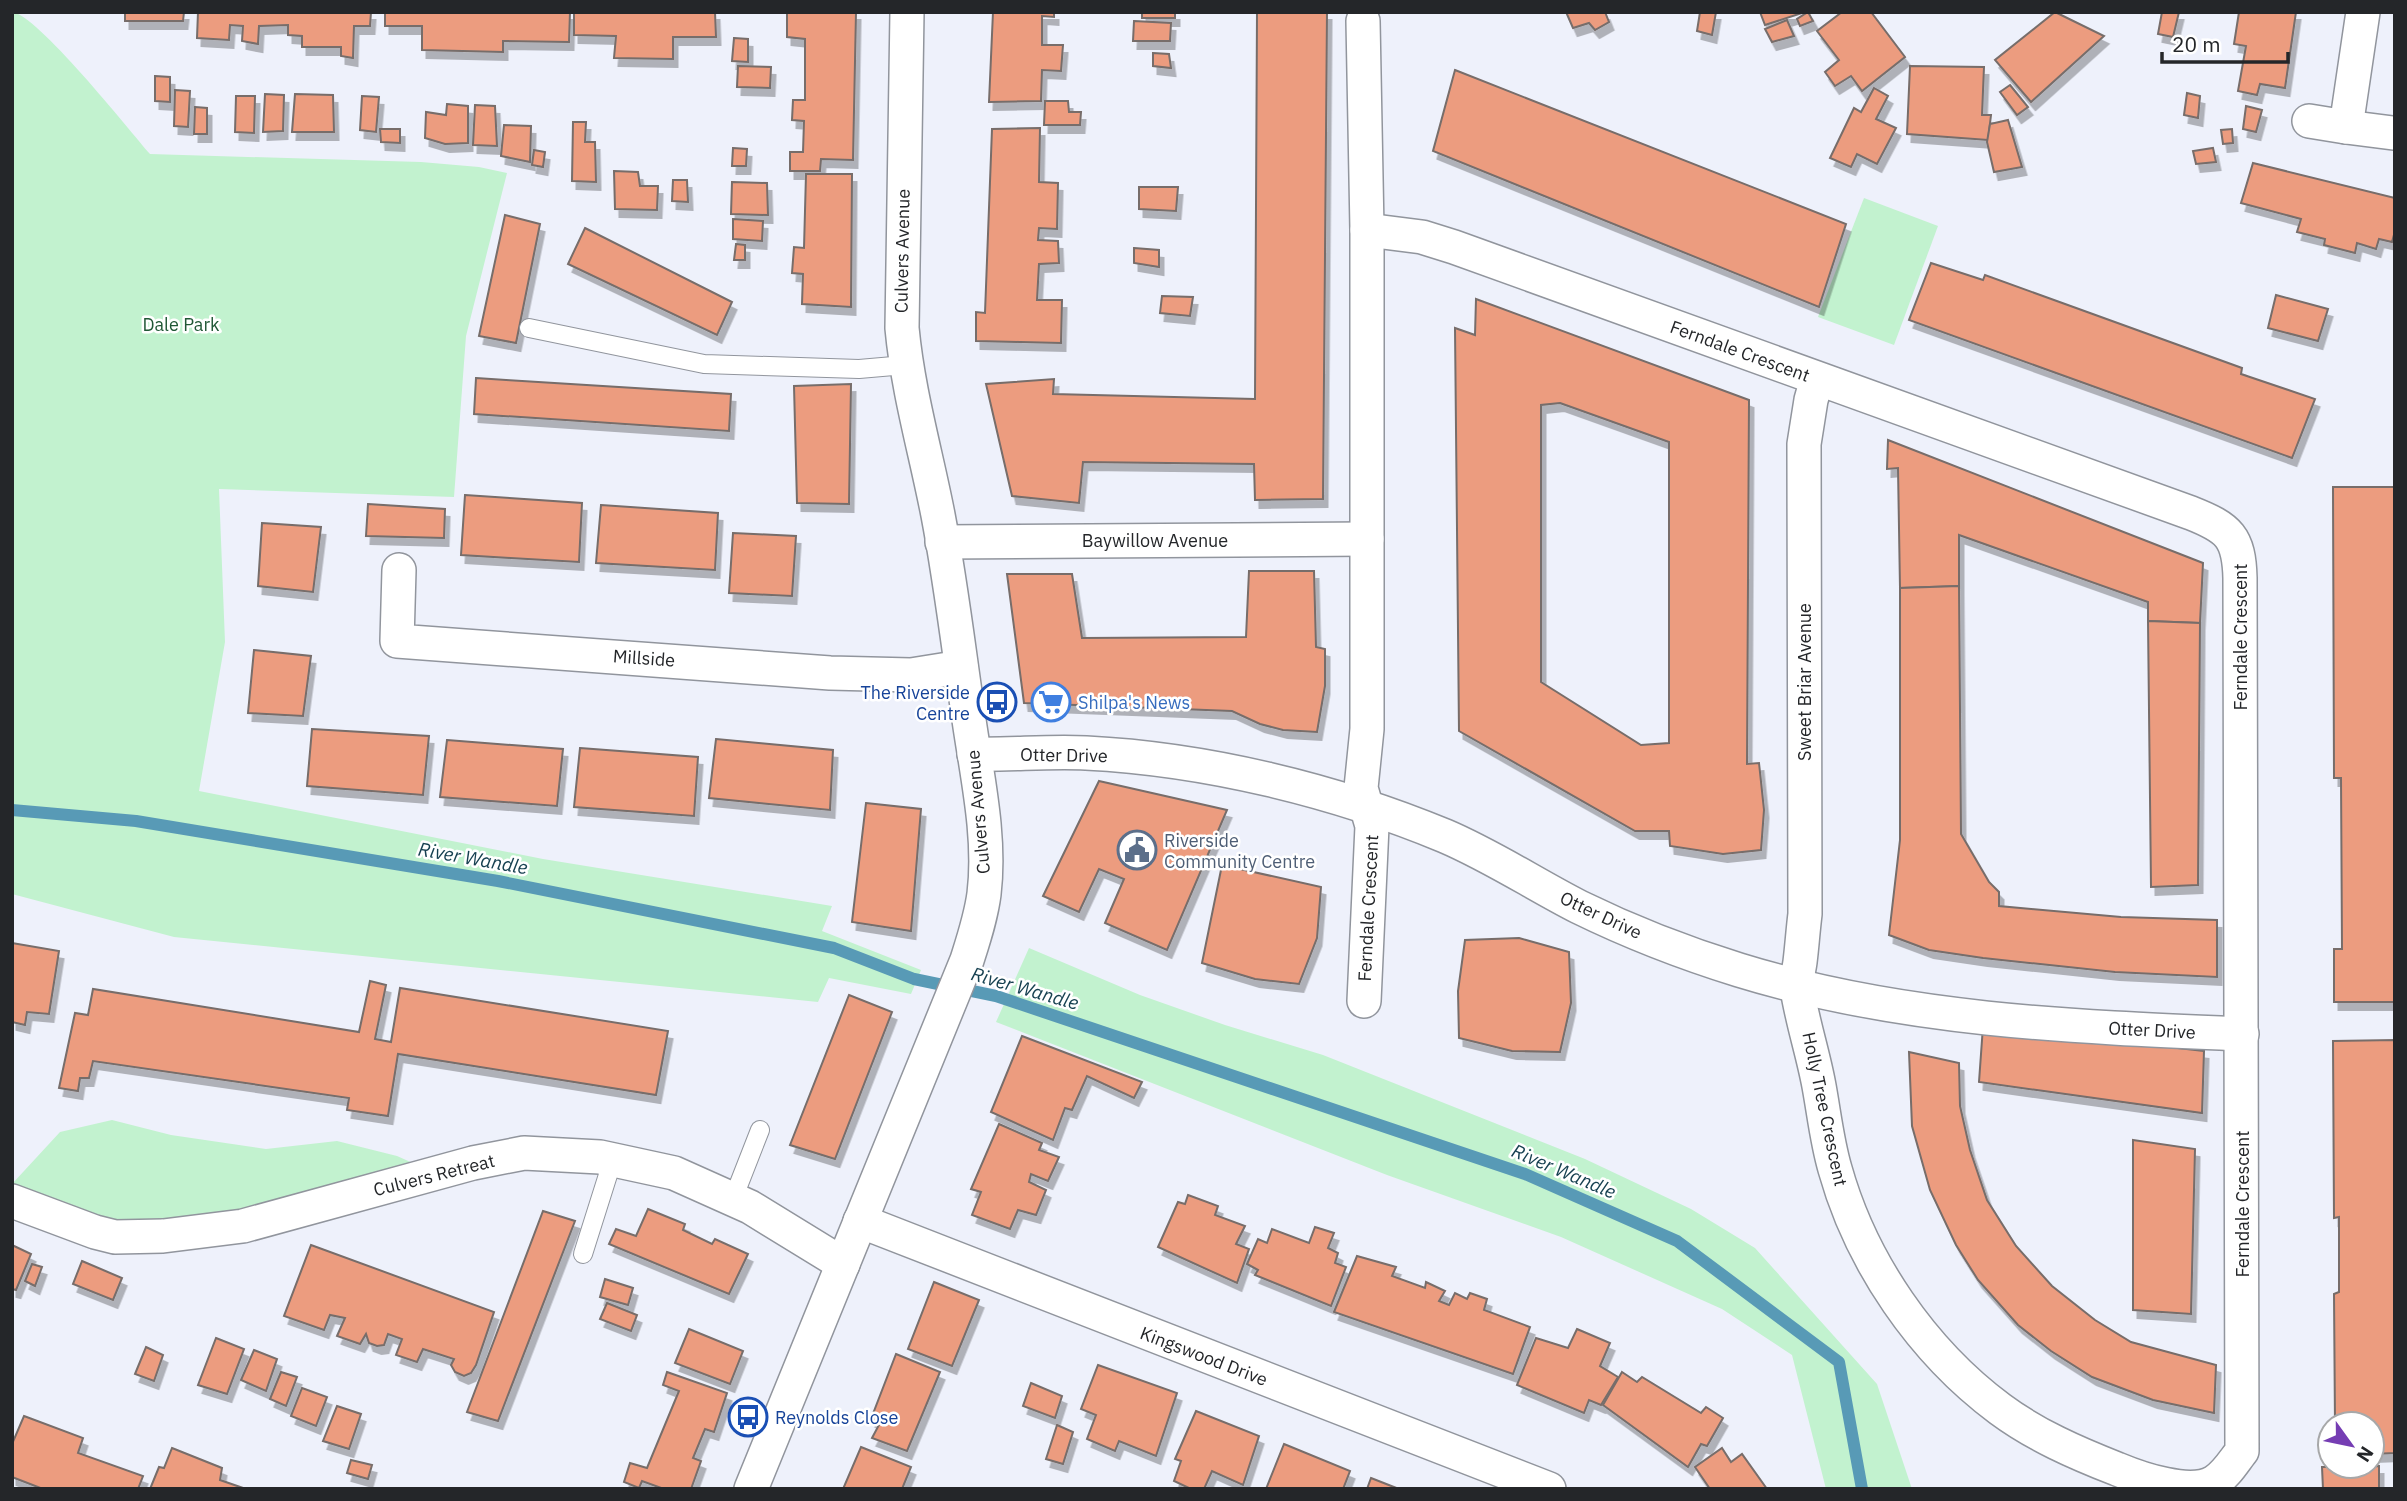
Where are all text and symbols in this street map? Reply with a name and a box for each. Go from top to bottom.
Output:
scale bar [2162,21,2288,65]
text: 20 m [2172,30,2221,58]
street label: Culvers Avenue [889,188,915,313]
park label: Dale Park [142,313,220,336]
street label: Ferndale Crescent [1667,315,1813,387]
street label: Baywillow Avenue [1082,529,1228,552]
street label: Ferndale Crescent [2229,563,2252,711]
street label: Sweet Briar Avenue [1793,603,1816,761]
street label: Millside [612,644,676,672]
place label: The Riverside Centre [861,681,970,725]
bus stop icon: The Riverside Centre [976,681,1018,723]
supermarket icon: Shilpa's News [1030,681,1072,723]
place label: Shilpa's News [1078,691,1190,714]
street label: Otter Drive [1020,743,1108,767]
street label: Culvers Avenue [961,749,995,875]
public building icon: Riverside Community Centre [1116,829,1158,871]
place label: Riverside Community Centre [1164,829,1315,873]
street label: Ferndale Crescent [1353,834,1383,982]
water label: River Wandle [416,837,530,879]
street label: Otter Drive [1556,886,1646,944]
water label: River Wandle [969,961,1082,1015]
street label: Otter Drive [2108,1016,2196,1044]
street label: Holly Tree Crescent [1797,1030,1853,1188]
street label: Ferndale Crescent [2231,1130,2254,1278]
water label: River Wandle [1508,1138,1620,1204]
street label: Culvers Retreat [371,1149,497,1201]
street label: Kingswood Drive [1137,1321,1271,1391]
bus stop icon: Reynolds Close [727,1396,769,1438]
place label: Reynolds Close [775,1406,899,1429]
north arrow [2316,1410,2386,1480]
text: N [2351,1442,2379,1467]

